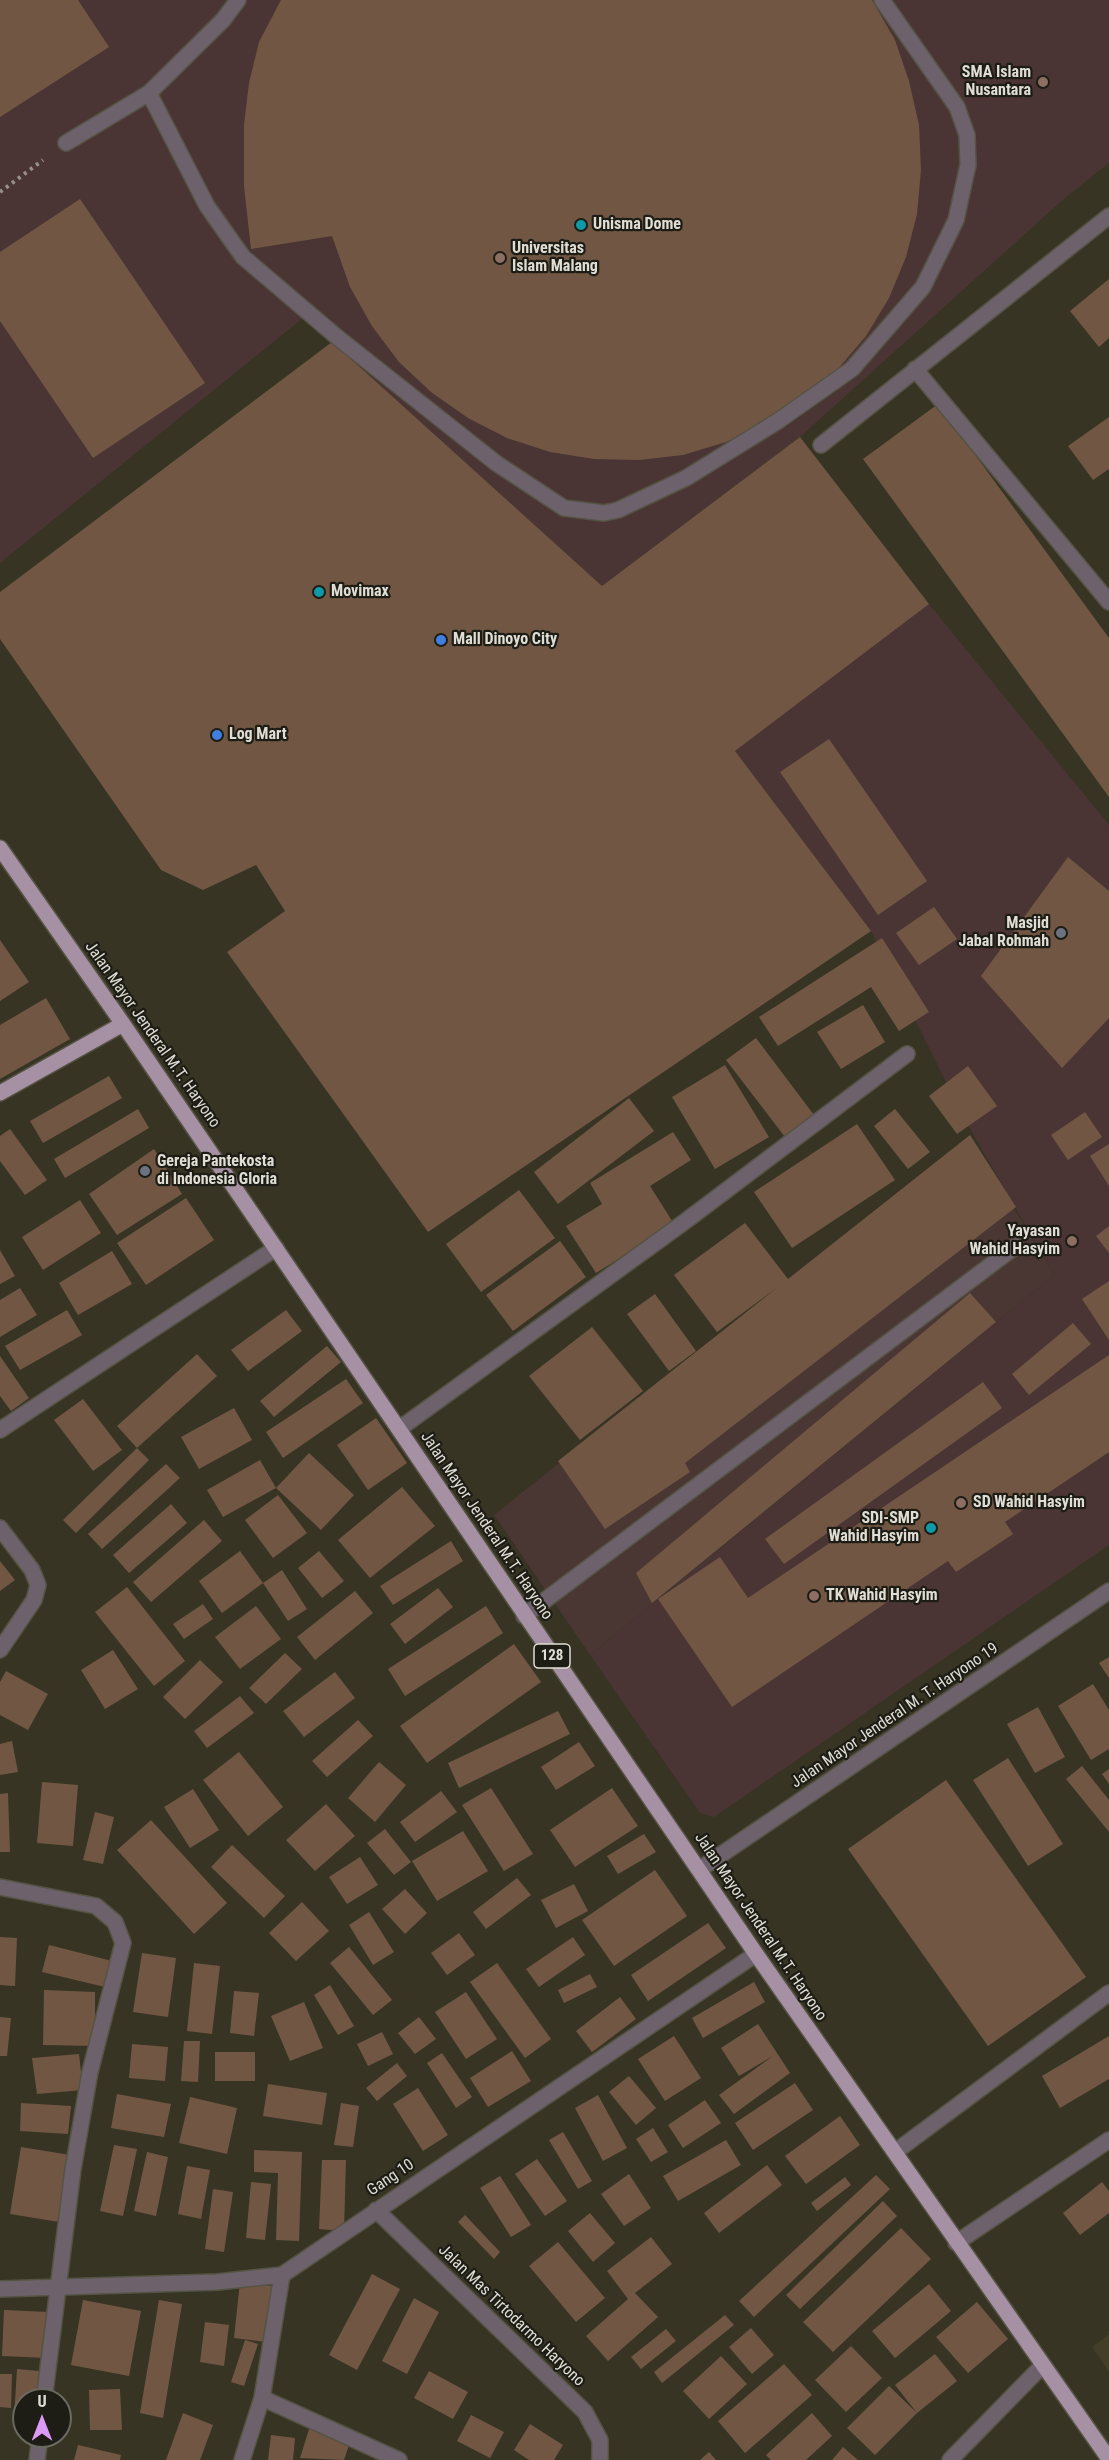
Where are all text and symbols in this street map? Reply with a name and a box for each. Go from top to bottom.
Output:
place label: SMA Islam Nusantara [962,63,1031,101]
marker: SMA Islam Nusantara [1036,75,1050,89]
place label: Unisma Dome [593,215,681,235]
marker: Unisma Dome [574,218,588,232]
place label: Universitas Islam Malang [512,239,598,277]
marker: Universitas Islam Malang [493,251,507,265]
place label: Movimax [331,582,389,602]
marker: Movimax [312,585,326,599]
place label: Mall Dinoyo City [453,630,557,650]
marker: Mall Dinoyo City [434,633,448,647]
place label: Log Mart [229,725,287,745]
marker: Log Mart [210,728,224,742]
place label: Masjid Jabal Rohmah [958,914,1049,952]
marker: Masjid Jabal Rohmah [1054,926,1068,940]
street label: Jalan Mayor Jenderal M.T. Haryono [80,938,224,1132]
place label: Gereja Pantekosta di Indonesia Gloria [157,1152,277,1190]
marker: Gereja Pantekosta di Indonesia Gloria [138,1164,152,1178]
place label: Yayasan Wahid Hasyim [970,1222,1060,1260]
marker: Yayasan Wahid Hasyim [1065,1234,1079,1248]
street label: Jalan Mayor Jenderal M.T. Haryono [416,1428,556,1624]
place label: SD Wahid Hasyim [973,1493,1085,1513]
marker: SD Wahid Hasyim [954,1496,968,1510]
place label: SDI-SMP Wahid Hasyim [829,1509,919,1547]
marker: SDI-SMP Wahid Hasyim [924,1521,938,1535]
place label: TK Wahid Hasyim [826,1586,938,1606]
marker: TK Wahid Hasyim [807,1589,821,1603]
street label: Jalan Mayor Jenderal M. T. Haryono 19 [788,1639,1002,1793]
road number: 128 [534,1644,570,1668]
street label: Jalan Mayor Jenderal M.T. Haryono [690,1829,830,2025]
street label: Gang 10 [364,2155,418,2201]
street label: Jalan Mas Tirtodarmo Haryono [434,2241,588,2391]
north arrow [12,2388,72,2448]
text: U [37,2392,47,2411]

